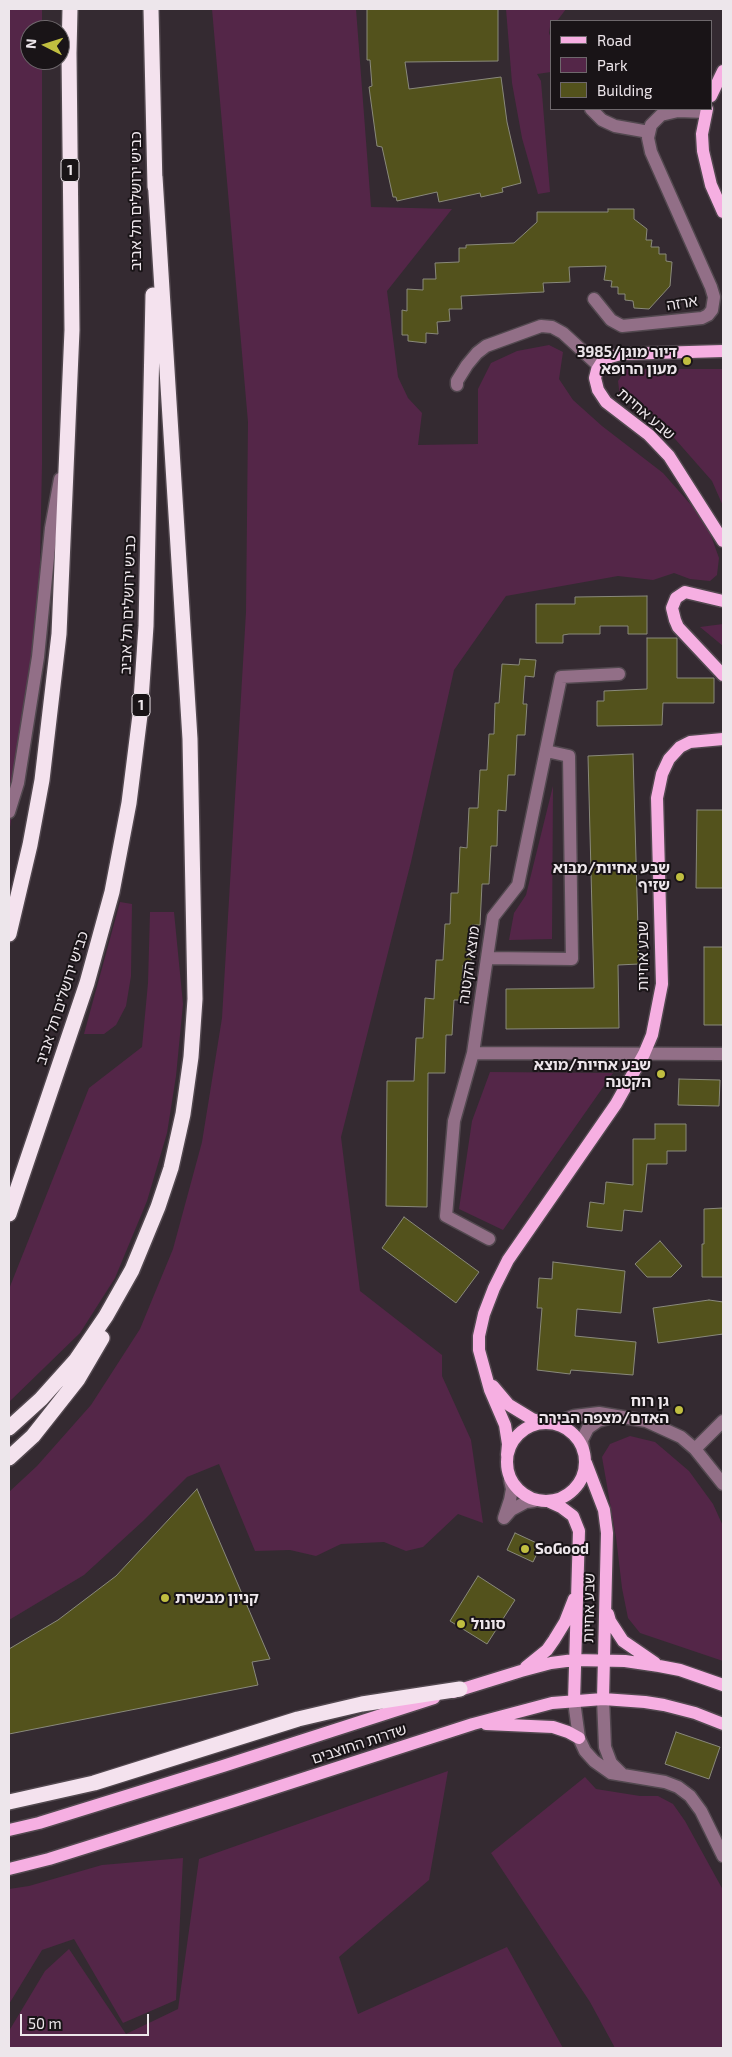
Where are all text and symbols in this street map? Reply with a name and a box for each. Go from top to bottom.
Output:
north arrow [20,20,70,70]
legend [550,20,712,110]
text: Road [597,31,632,49]
text: N [22,38,39,50]
text: Park [597,56,628,74]
text: Building [597,81,652,99]
street label: כביש ירושלים תל אביב [127,131,145,271]
road number: 1 [61,158,79,182]
street label: ארזה [665,292,699,314]
place label: 3985/דיור מוגן מעון הרופא [577,343,677,378]
marker: 3985/דיור מוגן מעון הרופא [681,355,693,367]
street label: שבע אחיות [614,384,678,444]
street label: כביש ירושלים תל אביב [117,535,139,675]
road number: 1 [132,694,150,716]
place label: שבע אחיות/מבוא שזיף [553,859,670,894]
marker: שבע אחיות/מבוא שזיף [674,871,686,883]
street label: שבע אחיות [634,921,652,991]
street label: מוצא הקטנה [455,925,483,1005]
street label: כביש ירושלים תל אביב [32,929,92,1067]
place label: שבע אחיות/מוצא הקטנה [534,1056,651,1091]
marker: שבע אחיות/מוצא הקטנה [655,1068,667,1080]
place label: גן רוח האדם/מצפה הבירה [539,1392,669,1427]
marker: גן רוח האדם/מצפה הבירה [673,1404,685,1416]
place label: SoGood [535,1540,589,1558]
marker: SoGood [519,1543,531,1555]
street label: שבע אחיות [579,1573,599,1643]
place label: קניון מבשרת [175,1589,259,1607]
marker: קניון מבשרת [159,1592,171,1604]
place label: סונול [471,1615,506,1633]
marker: סונול [455,1618,467,1630]
street label: שדרות החוצבים [309,1720,409,1768]
scale bar [22,2004,151,2036]
text: 50 m [28,2014,62,2032]

